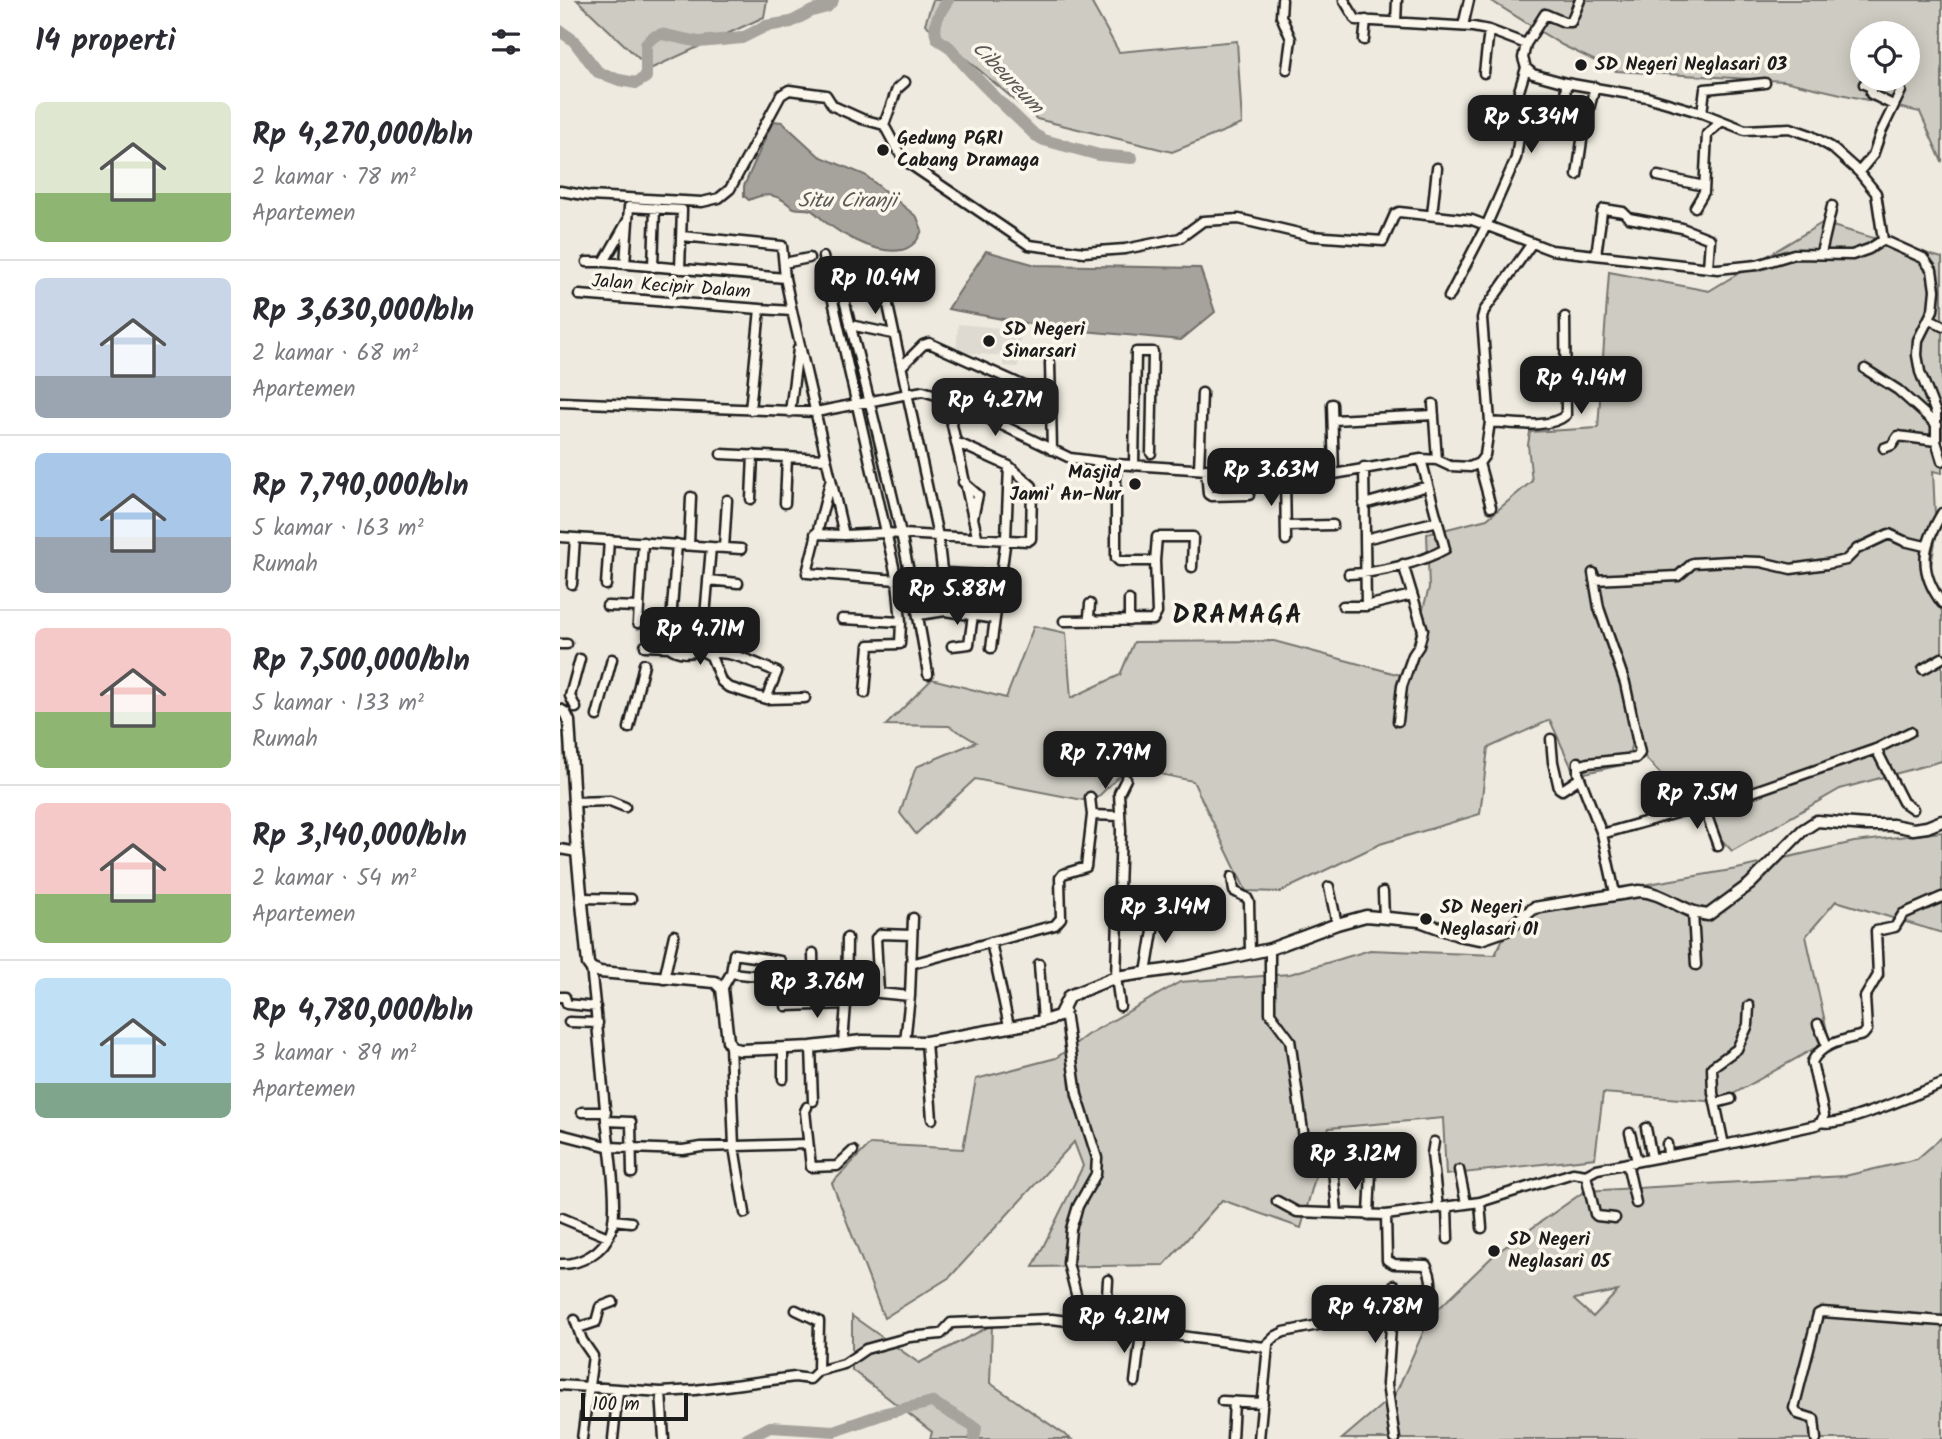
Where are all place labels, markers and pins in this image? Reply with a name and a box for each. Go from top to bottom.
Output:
place label: SD Negeri Neglasari 03 [1595,50,1787,80]
marker: SD Negeri Neglasari 03 [1573,57,1589,73]
pin: Rp 5.34M [1459,96,1603,155]
place label: Gedung PGRI Cabang Dramaga [897,124,1039,176]
marker: Gedung PGRI Cabang Dramaga [875,142,891,158]
pin: Rp 10.4M [803,256,947,316]
place label: SD Negeri Sinarsari [1003,315,1086,367]
marker: SD Negeri Sinarsari [981,333,997,349]
pin: Rp 4.14M [1509,356,1653,416]
pin: Rp 4.27M [923,378,1067,438]
pin: Rp 3.63M [1199,448,1343,508]
place label: Masjid Jami' An-Nur [1009,458,1122,510]
marker: Masjid Jami' An-Nur [1127,476,1143,492]
pin: Rp 5.88M [885,568,1029,627]
pin: Rp 4.71M [628,608,772,667]
pin: Rp 7.79M [1033,732,1177,791]
pin: Rp 7.5M [1632,772,1762,831]
pin: Rp 3.14M [1093,886,1237,945]
place label: SD Negeri Neglasari 01 [1440,893,1539,945]
marker: SD Negeri Neglasari 01 [1418,911,1434,927]
pin: Rp 3.76M [745,960,889,1020]
pin: Rp 3.12M [1283,1132,1427,1192]
place label: SD Negeri Neglasari 05 [1508,1225,1612,1277]
marker: SD Negeri Neglasari 05 [1486,1243,1502,1259]
pin: Rp 4.78M [1303,1286,1447,1345]
pin: Rp 4.21M [1052,1296,1196,1355]

